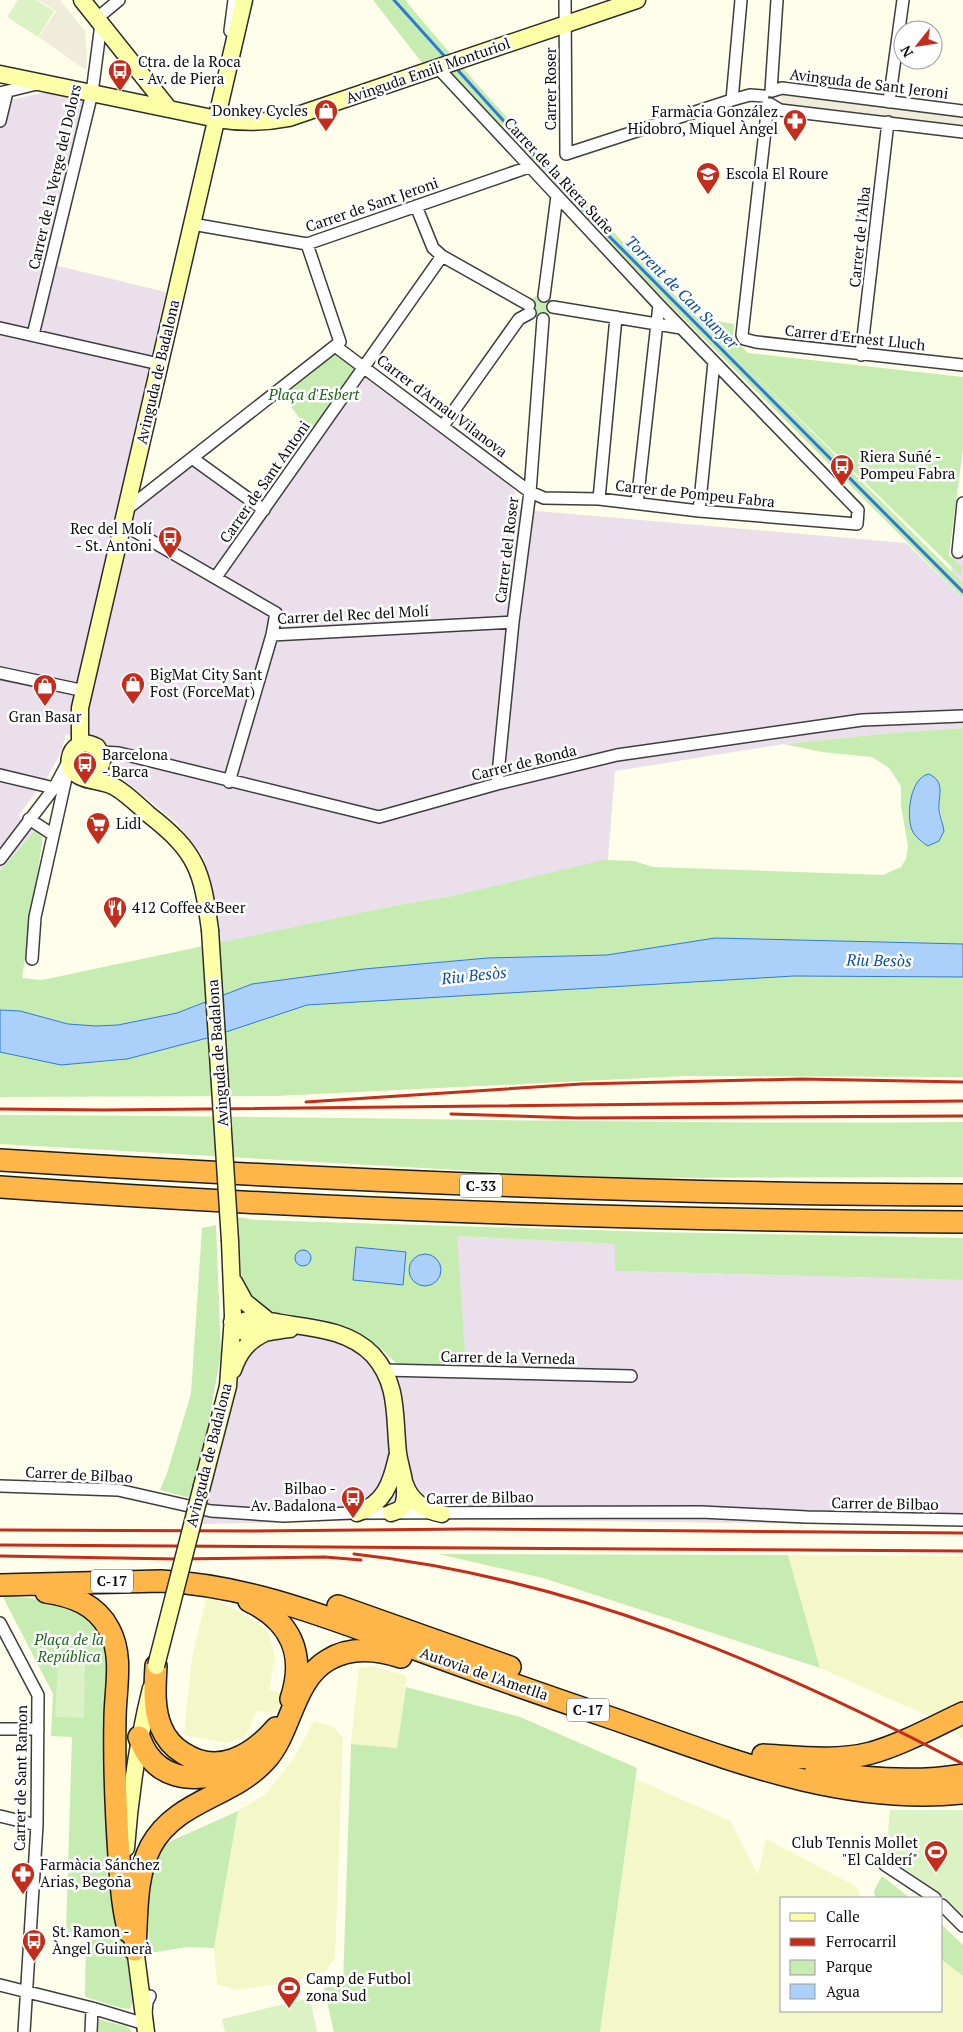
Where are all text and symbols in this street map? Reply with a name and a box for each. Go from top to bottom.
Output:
north arrow [893,20,943,70]
street label: Avinguda Emili Monturiol [343,33,513,108]
text: N [895,42,917,61]
street label: Carrer Roser [540,47,560,131]
place label: Ctra. de la Roca - Av. de Piera [138,51,241,88]
bus stop icon: Ctra. de la Roca - Av. de Piera [107,58,133,92]
street label: Avinguda de Sant Jeroni [789,63,950,103]
street label: Carrer de la Verge del Dolors [23,82,85,271]
shop icon: Donkey Cycles [313,98,339,132]
place label: Donkey Cycles [212,100,308,120]
place label: Farmàcia González Hidobro, Miquel Àngel [628,101,778,138]
pharmacy icon: Farmàcia González Hidobro, Miquel Àngel [782,108,808,142]
street label: Carrer de la Riera Suñe [500,113,619,238]
school or university icon: Escola El Roure [695,161,721,195]
place label: Escola El Roure [726,163,828,183]
street label: Carrer de Sant Jeroni [303,172,441,236]
street label: Carrer de l'Alba [844,185,874,289]
water label: Torrent de Can Sunyer [620,230,744,354]
street label: Avinguda de Badalona [131,297,183,446]
street label: Carrer d'Ernest Lluch [784,320,927,354]
street label: Carrer d'Arnau Vilanova [373,349,512,461]
park label: Plaça d'Esbert [268,384,360,404]
street label: Carrer de Sant Antoni [214,416,314,547]
place label: Riera Suñé - Pompeu Fabra [860,446,956,483]
bus stop icon: Riera Suñé - Pompeu Fabra [829,453,855,487]
street label: Carrer de Pompeu Fabra [614,475,776,511]
street label: Carrer del Roser [490,495,522,604]
place label: Rec del Molí - St. Antoni [70,518,152,555]
bus stop icon: Rec del Molí - St. Antoni [157,525,183,559]
street label: Carrer del Rec del Molí [277,600,430,628]
place label: BigMat City Sant Fost (ForceMat) [150,664,263,701]
shop icon: BigMat City Sant Fost (ForceMat) [120,671,146,705]
shop icon: Gran Basar [32,673,58,707]
place label: Gran Basar [9,706,82,726]
street label: Carrer de Ronda [469,739,579,785]
place label: Barcelona - Barca [102,744,169,781]
bus stop icon: Barcelona - Barca [72,751,98,785]
supermarket icon: Lidl [85,811,111,845]
place label: Lidl [116,813,142,833]
restaurant icon: 412 Coffee&Beer [102,895,128,929]
place label: 412 Coffee&Beer [132,897,246,917]
water label: Riu Besòs [845,948,912,972]
water label: Riu Besòs [439,961,508,989]
street label: Avinguda de Badalona [202,978,232,1127]
road number: C-33 [460,1174,502,1198]
street label: Carrer de la Verneda [440,1346,576,1368]
street label: Avinguda de Badalona [180,1380,236,1529]
street label: Carrer de Bilbao [25,1461,133,1487]
place label: Bilbao - Av. Badalona [251,1478,336,1515]
bus stop icon: Bilbao - Av. Badalona [340,1485,366,1519]
street label: Carrer de Bilbao [426,1486,534,1508]
street label: Carrer de Bilbao [831,1492,939,1514]
road number: C-17 [91,1570,133,1592]
park label: Plaça de la República [33,1629,104,1666]
street label: Autovia de l'Ametlla [418,1642,551,1704]
road number: C-17 [567,1698,609,1722]
street label: Carrer de Sant Ramon [9,1705,31,1851]
place label: Club Tennis Mollet "El Calderí" [792,1832,918,1869]
sports icon: Club Tennis Mollet "El Calderí" [923,1839,949,1873]
place label: Farmàcia Sánchez Arias, Begoña [40,1854,160,1891]
pharmacy icon: Farmàcia Sánchez Arias, Begoña [10,1861,36,1895]
legend [780,1897,943,2012]
text: Calle [826,1906,860,1926]
place label: St. Ramon - Àngel Guimerà [52,1921,152,1958]
bus stop icon: St. Ramon - Àngel Guimerà [21,1928,47,1962]
text: Ferrocarril [826,1931,897,1951]
text: Parque [826,1956,873,1976]
place label: Camp de Futbol zona Sud [306,1968,411,2005]
sports icon: Camp de Futbol zona Sud [276,1975,302,2009]
text: Agua [826,1981,860,2001]

